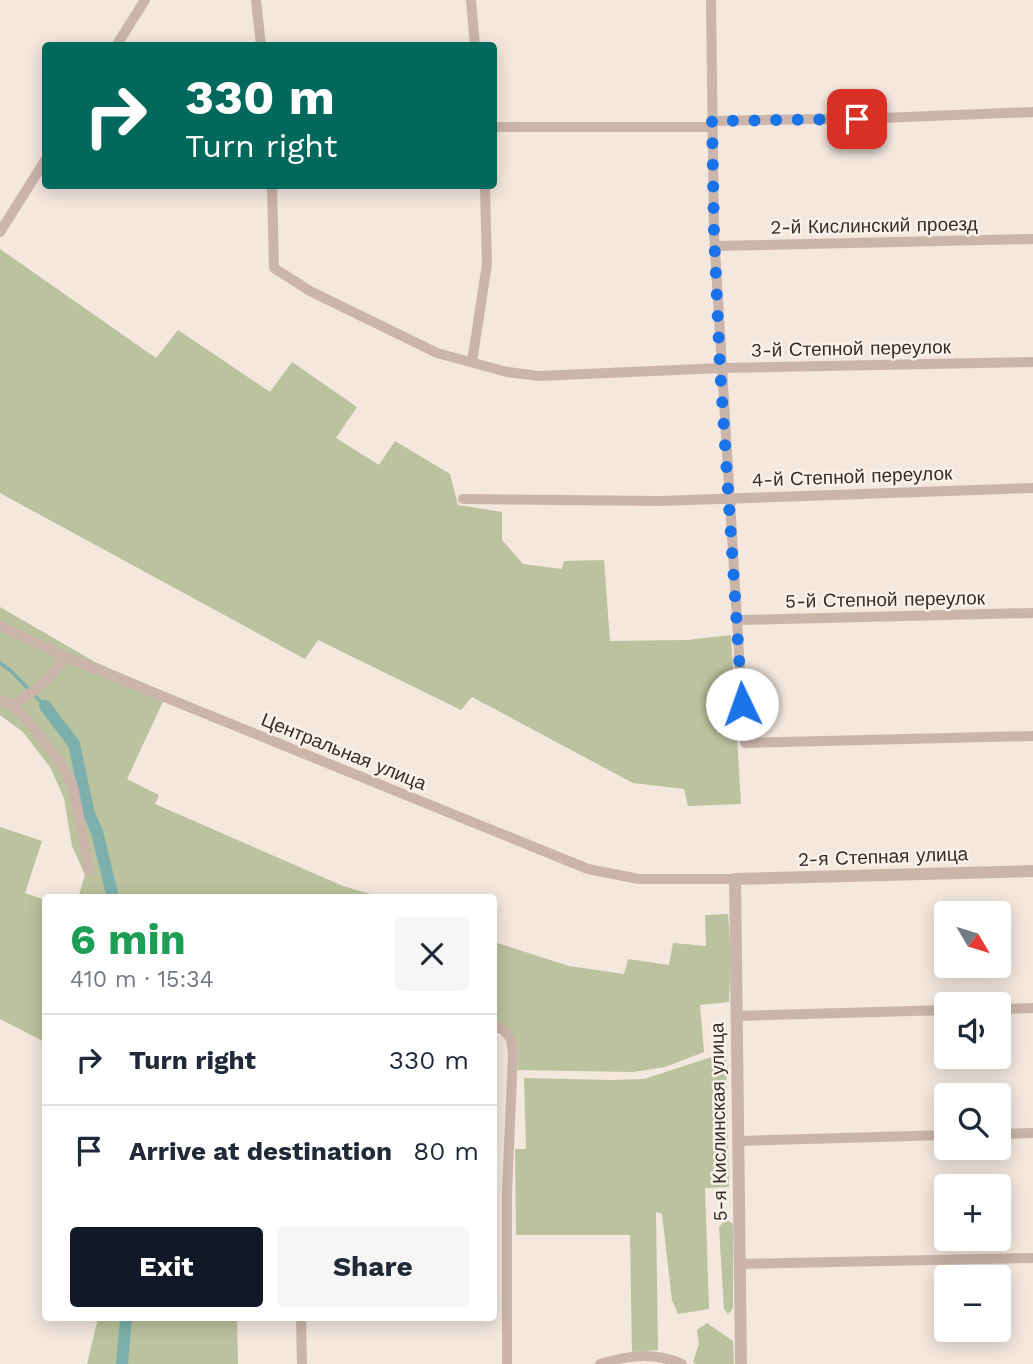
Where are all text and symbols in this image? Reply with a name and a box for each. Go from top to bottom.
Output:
text: 330 m [185,68,335,126]
icon: right [70,70,161,161]
pin [827,89,887,149]
icon: arrive [838,100,876,138]
text: Turn right [185,127,337,165]
street label: 2-й Кислинский проезд [770,212,978,239]
street label: 3-й Степной переулок [751,335,952,362]
street label: 4-й Степной переулок [751,461,953,491]
street label: 5-й Степной переулок [785,586,986,613]
position arrow [705,667,779,741]
street label: Центральная улица [258,708,430,795]
street label: 2-я Степная улица [798,842,969,871]
north arrow [934,901,1012,978]
map controls [934,901,1011,1342]
text: 6 min [70,915,186,964]
button: close [395,917,469,991]
text: 410 m · 15:34 [70,966,214,993]
button: sound [934,992,1011,1069]
street label: 5-я Кислинская улица [705,1022,732,1222]
icon: right [70,1041,108,1079]
text: Turn right [129,1045,256,1075]
text: 330 m [389,1045,469,1075]
button: search [934,1083,1011,1160]
icon: arrive [70,1132,108,1170]
text: Arrive at destination [129,1136,392,1166]
text: 80 m [413,1136,479,1166]
button: + [934,1174,1011,1251]
button: Exit [70,1227,263,1307]
button: Share [277,1227,469,1307]
button: − [934,1265,1011,1342]

